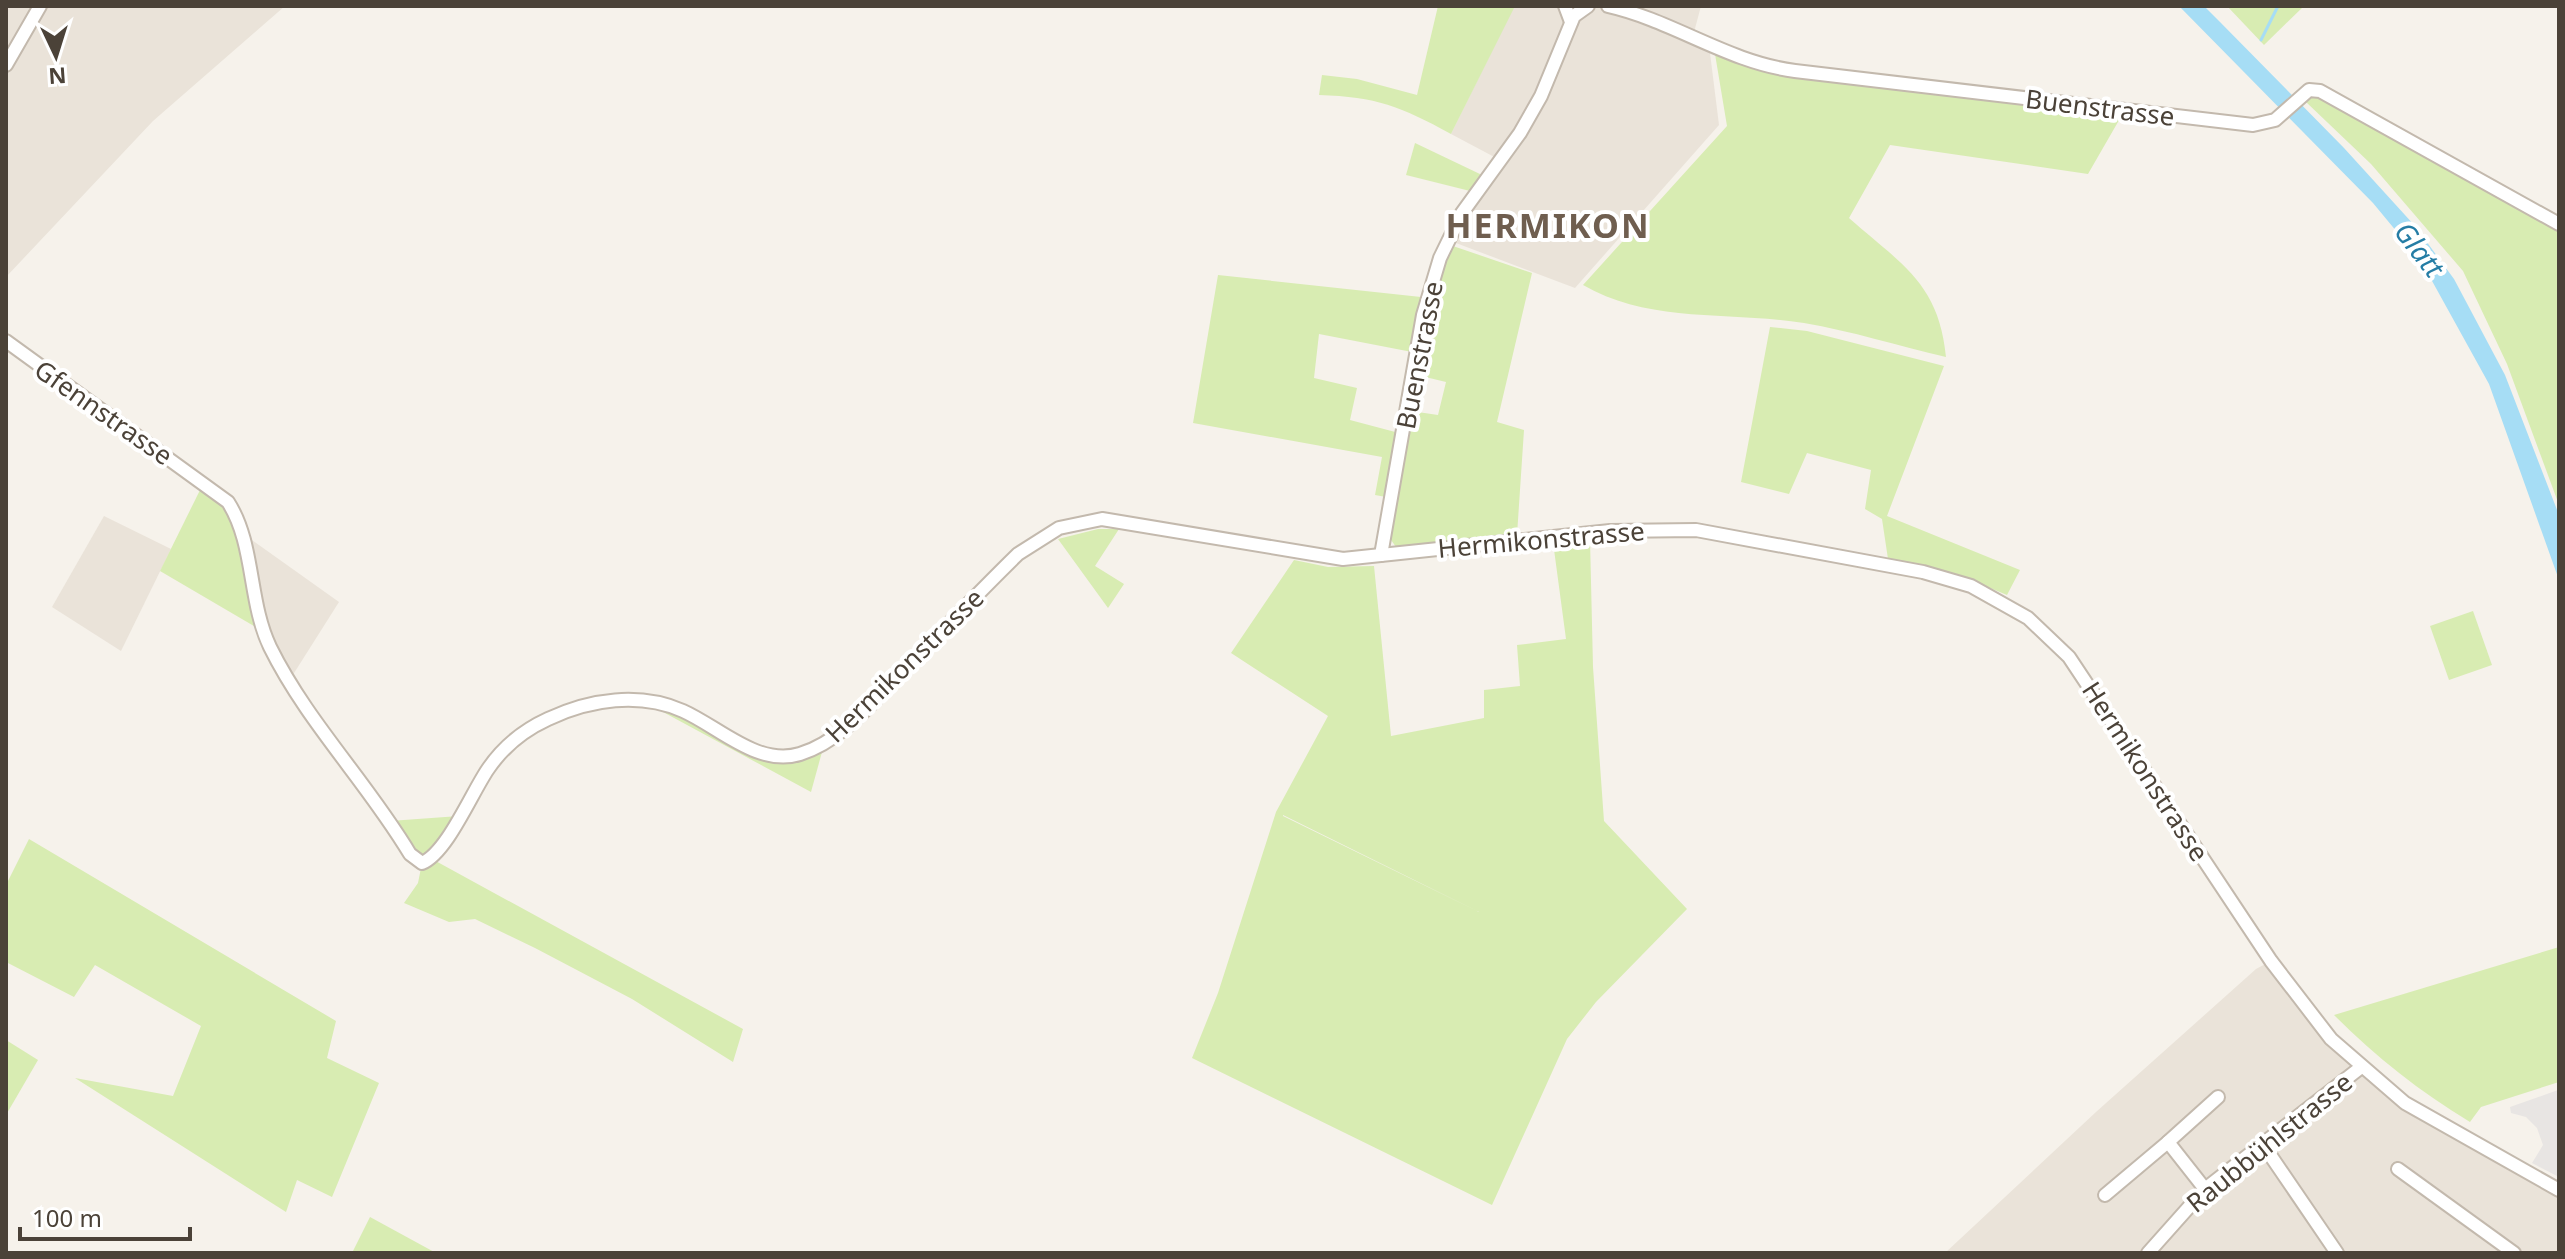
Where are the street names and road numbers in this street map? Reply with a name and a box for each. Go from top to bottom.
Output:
street label: Buenstrasse [2023,80,2177,134]
street label: Buenstrasse [1387,278,1451,432]
street label: Gfennstrasse [28,351,180,473]
street label: Hermikonstrasse [1436,512,1646,566]
street label: Hermikonstrasse [817,580,991,750]
street label: Hermikonstrasse [2074,674,2218,868]
street label: Raubbühlstrasse [2178,1064,2360,1220]

